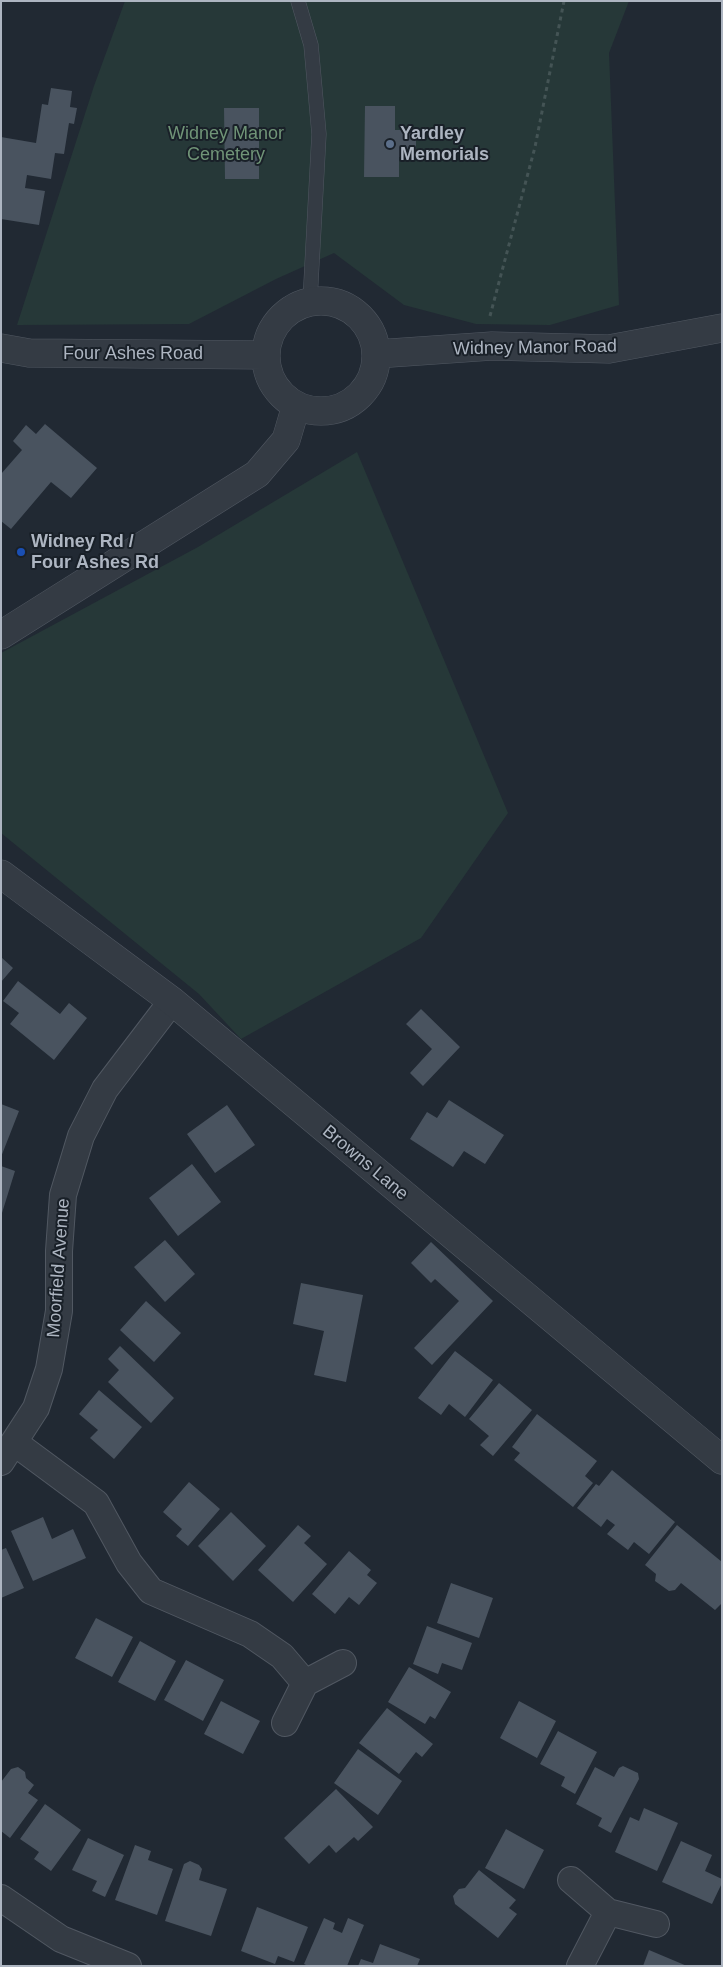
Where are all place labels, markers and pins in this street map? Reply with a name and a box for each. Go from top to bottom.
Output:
place label: Yardley Memorials [400,123,489,166]
marker: Yardley Memorials [384,138,396,150]
place label: Widney Rd / Four Ashes Rd [31,531,159,574]
marker: Widney Rd / Four Ashes Rd [15,546,27,558]

